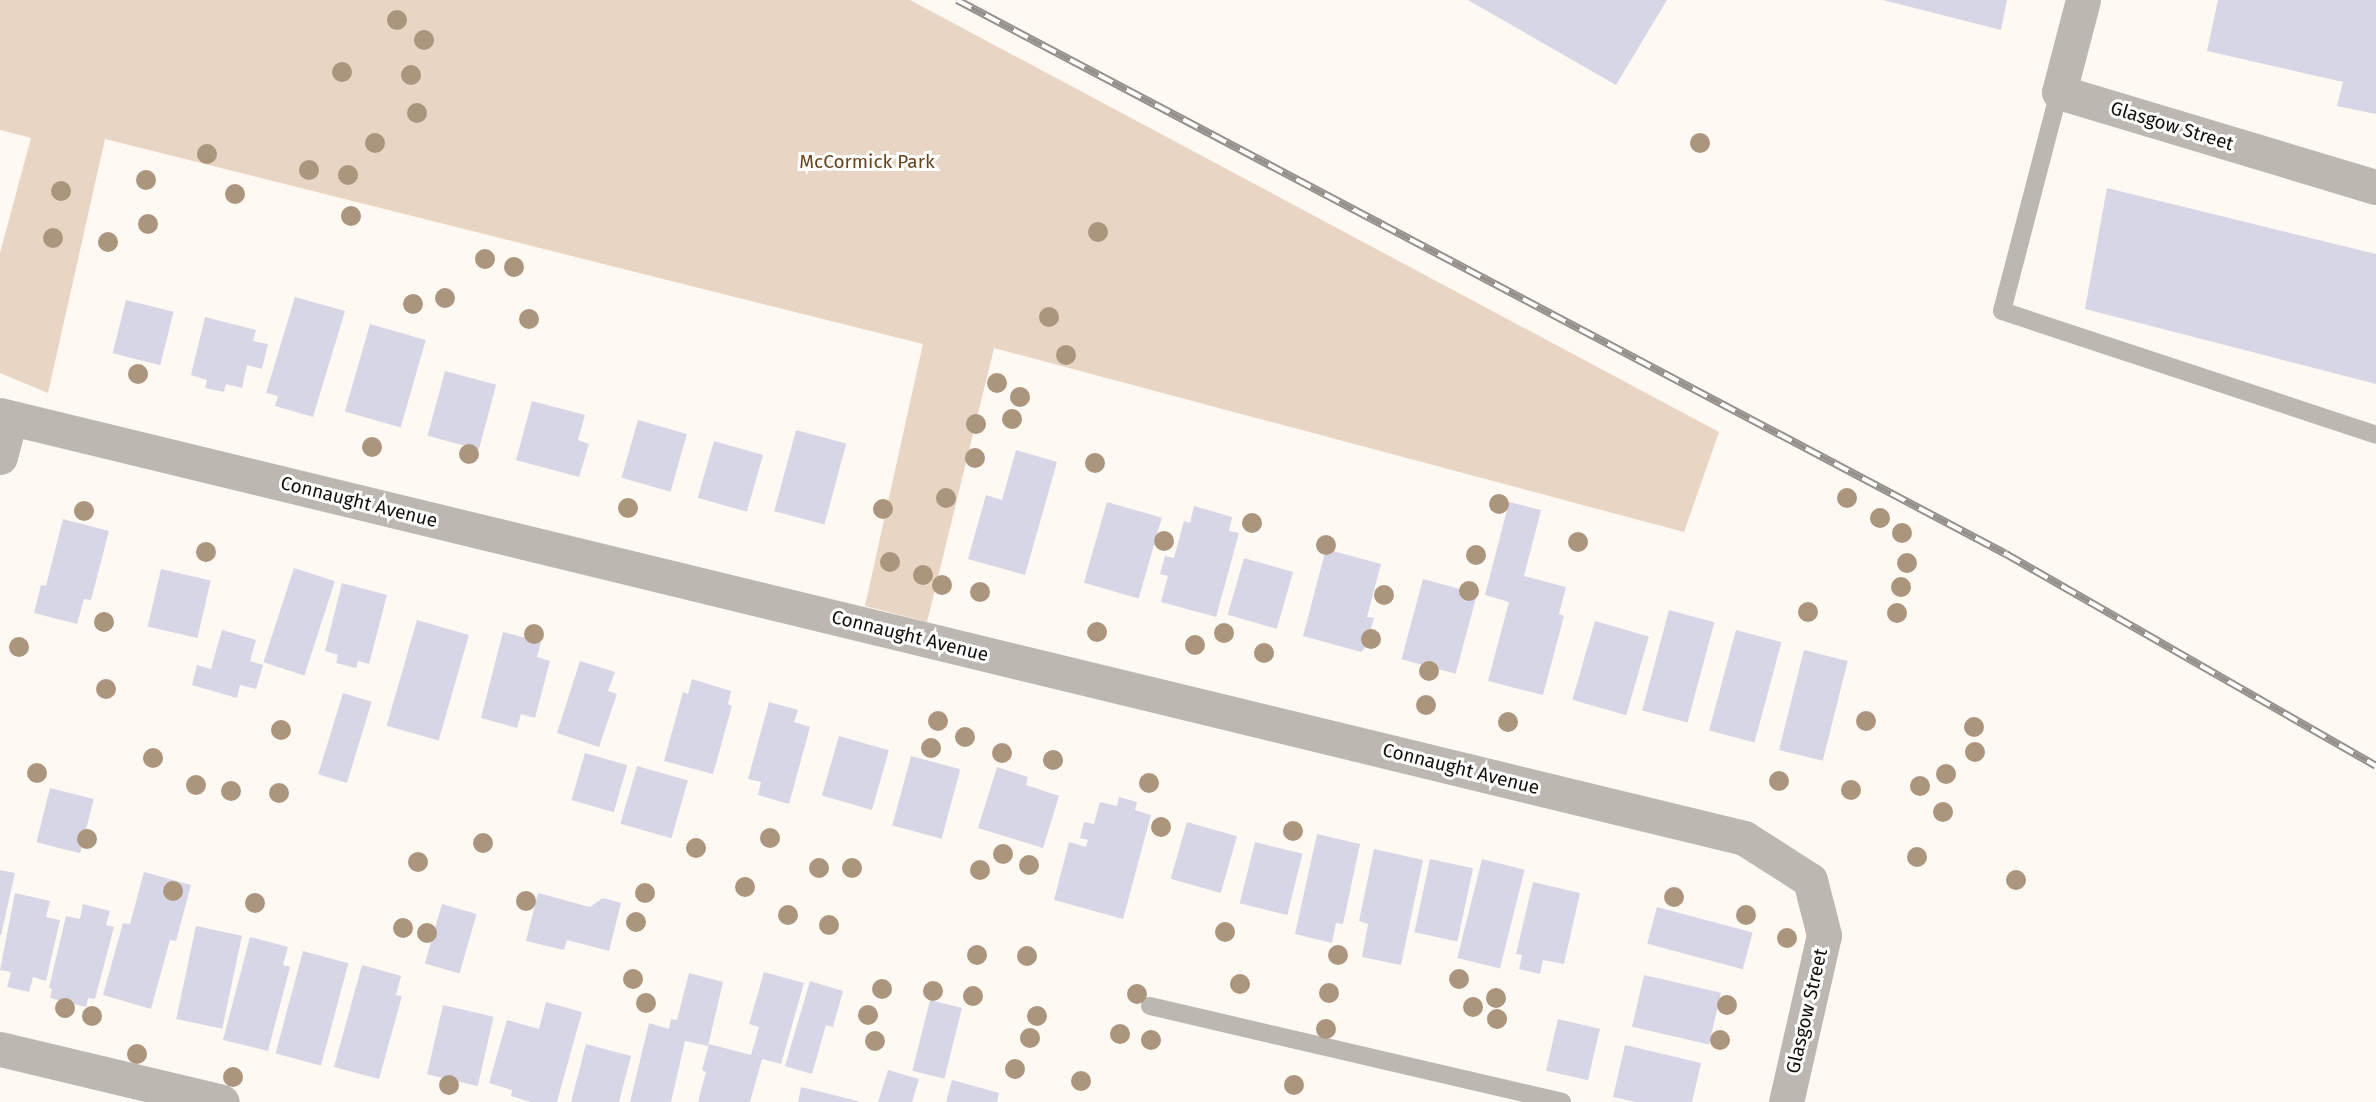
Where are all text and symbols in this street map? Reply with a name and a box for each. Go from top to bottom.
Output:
street label: Glasgow Street [2108,96,2236,156]
park label: McCormick Park [799,151,935,173]
street label: Connaught Avenue [278,471,440,533]
street label: Connaught Avenue [829,605,991,667]
street label: Connaught Avenue [1380,738,1542,800]
street label: Glasgow Street [1782,946,1832,1076]

